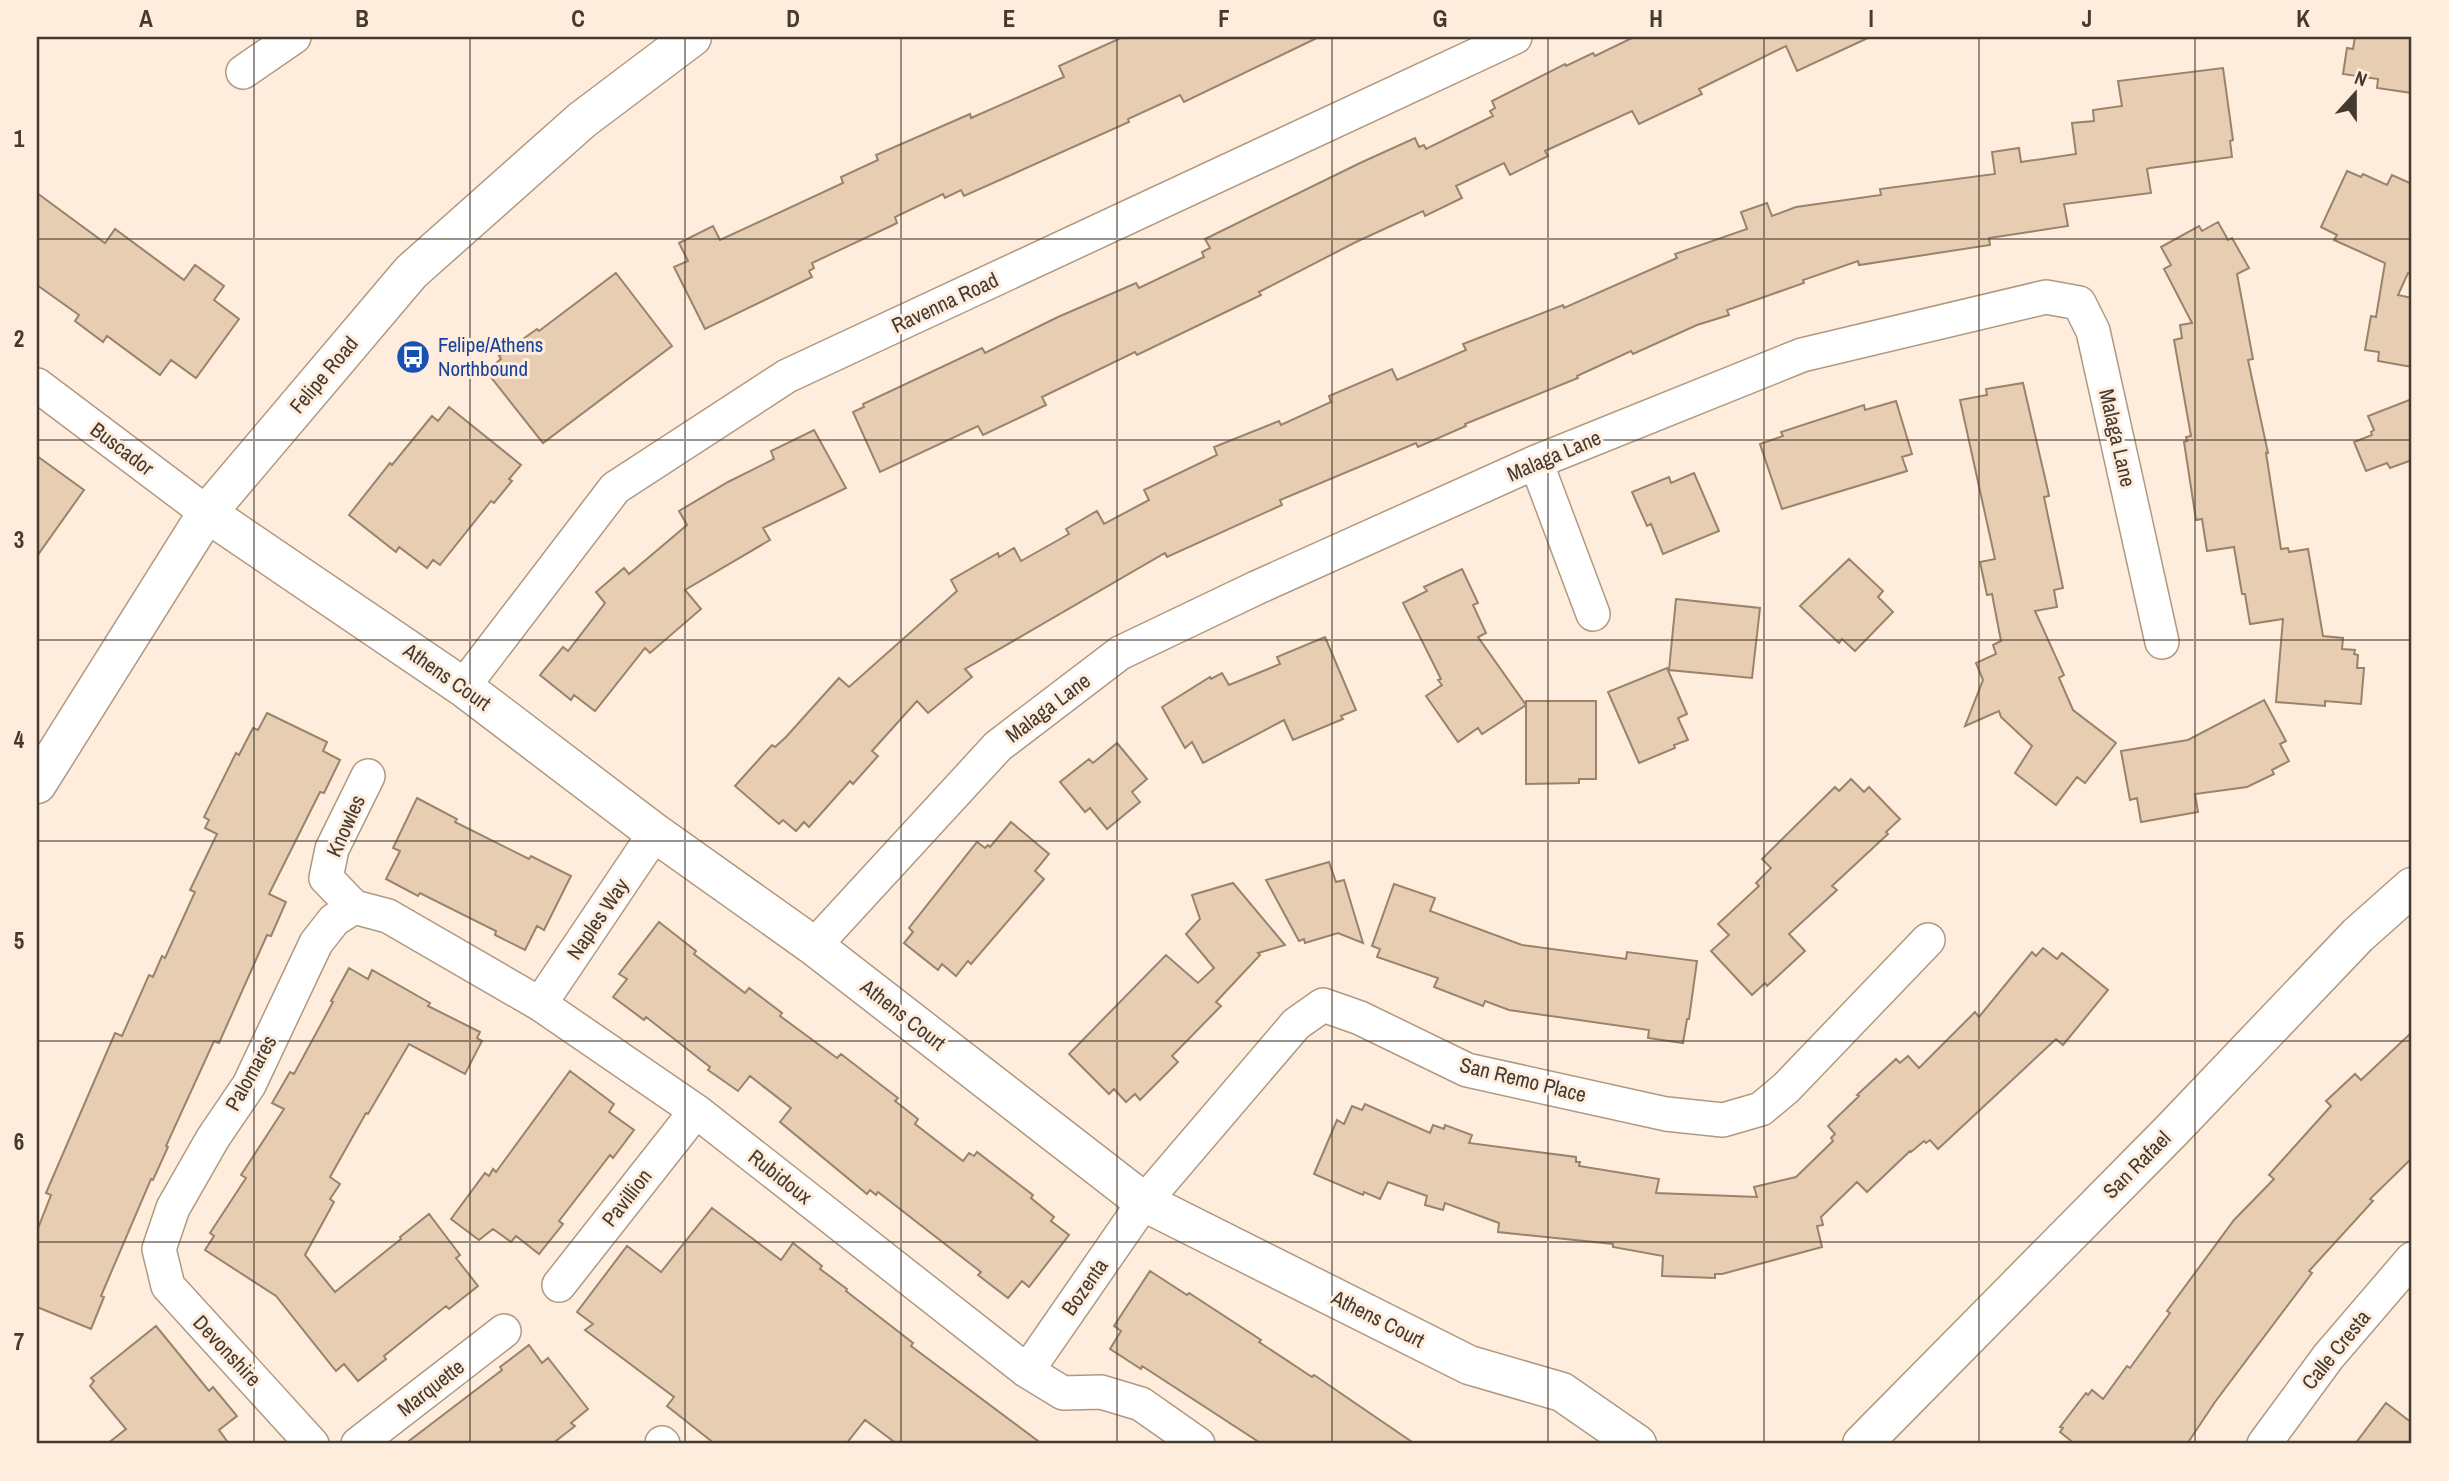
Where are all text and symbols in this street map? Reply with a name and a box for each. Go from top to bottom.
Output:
text: A [139,3,153,34]
text: B [355,3,369,34]
text: C [571,3,585,34]
text: D [786,3,800,34]
text: E [1003,3,1015,34]
text: F [1218,3,1230,34]
text: G [1433,3,1447,34]
text: H [1649,3,1663,34]
text: I [1868,3,1874,34]
text: J [2082,3,2092,34]
text: K [2296,3,2310,34]
north arrow [2320,60,2390,130]
text: N [2351,64,2371,92]
text: 1 [14,123,25,154]
street label: Ravenna Road [887,265,1003,340]
text: 2 [14,323,24,354]
street label: Felipe Road [283,330,365,420]
place label: Felipe/Athens Northbound [438,330,543,383]
bus stop icon: Felipe/Athens Northbound [394,338,432,376]
street label: Malaga Lane [2092,386,2143,490]
street label: Buscador [85,415,160,482]
street label: Malaga Lane [1502,423,1605,488]
text: 3 [14,524,24,555]
street label: Athens Court [397,635,497,717]
street label: Malaga Lane [999,666,1096,749]
text: 4 [14,724,25,755]
street label: Knowles [319,790,372,861]
street label: Naples Way [560,872,636,965]
text: 5 [14,925,24,956]
street label: Athens Court [854,972,952,1057]
street label: Palomares [218,1030,283,1116]
street label: San Remo Place [1457,1050,1589,1109]
street label: San Rafael [2096,1124,2177,1205]
text: 6 [14,1126,24,1157]
street label: Rubidoux [742,1142,819,1211]
street label: Pavillion [595,1163,658,1233]
street label: Bozenta [1055,1252,1115,1321]
street label: Athens Court [1326,1282,1430,1354]
street label: Calle Cresta [2295,1303,2377,1396]
street label: Devonshire [187,1309,268,1393]
text: 7 [14,1326,24,1357]
street label: Marquette [391,1352,470,1423]

